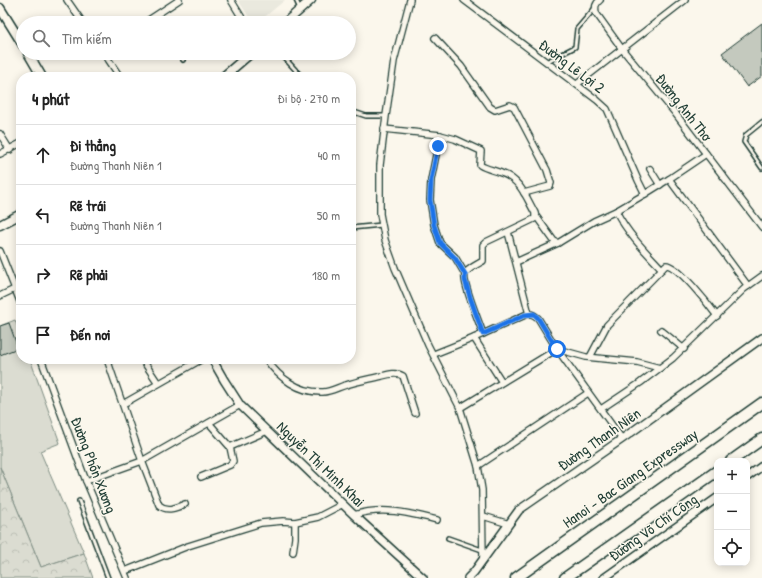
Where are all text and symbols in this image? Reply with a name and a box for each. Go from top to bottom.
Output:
search box [16,16,356,60]
icon: search [30,27,52,49]
text: Tìm kiếm [62,28,112,49]
street label: Đường Lê Lợi 2 [535,34,609,98]
street label: Đường Anh Thơ [651,69,718,146]
text: 4 phút [32,87,69,110]
text: Đi bộ · 270 m [278,89,340,107]
text: Đi thẳng [70,135,116,156]
route end [429,137,447,155]
icon: ahead [32,144,54,166]
text: 40 m [317,146,340,164]
text: Đường Thanh Niên 1 [70,156,162,174]
text: Rẽ trái [70,195,106,216]
icon: left [32,204,54,226]
text: 50 m [317,206,340,224]
text: Đường Thanh Niên 1 [70,216,162,234]
icon: right [32,264,54,286]
text: Rẽ phải [70,264,108,285]
text: 180 m [312,266,340,284]
icon: arrive [32,324,54,346]
text: Đến nơi [70,324,111,345]
route start [548,340,566,358]
street label: Đường Thanh Niên [553,402,645,475]
street label: Đường Phồn Xương [66,414,122,516]
street label: Nguyễn Thị Minh Khai [272,416,370,512]
street label: Hanoi - Bac Giang Expressway [558,423,702,533]
map controls [714,458,750,566]
button: + [714,458,750,494]
street label: Đường Võ Chí Công [604,488,702,565]
button: − [714,494,750,530]
button: locate [714,530,750,566]

